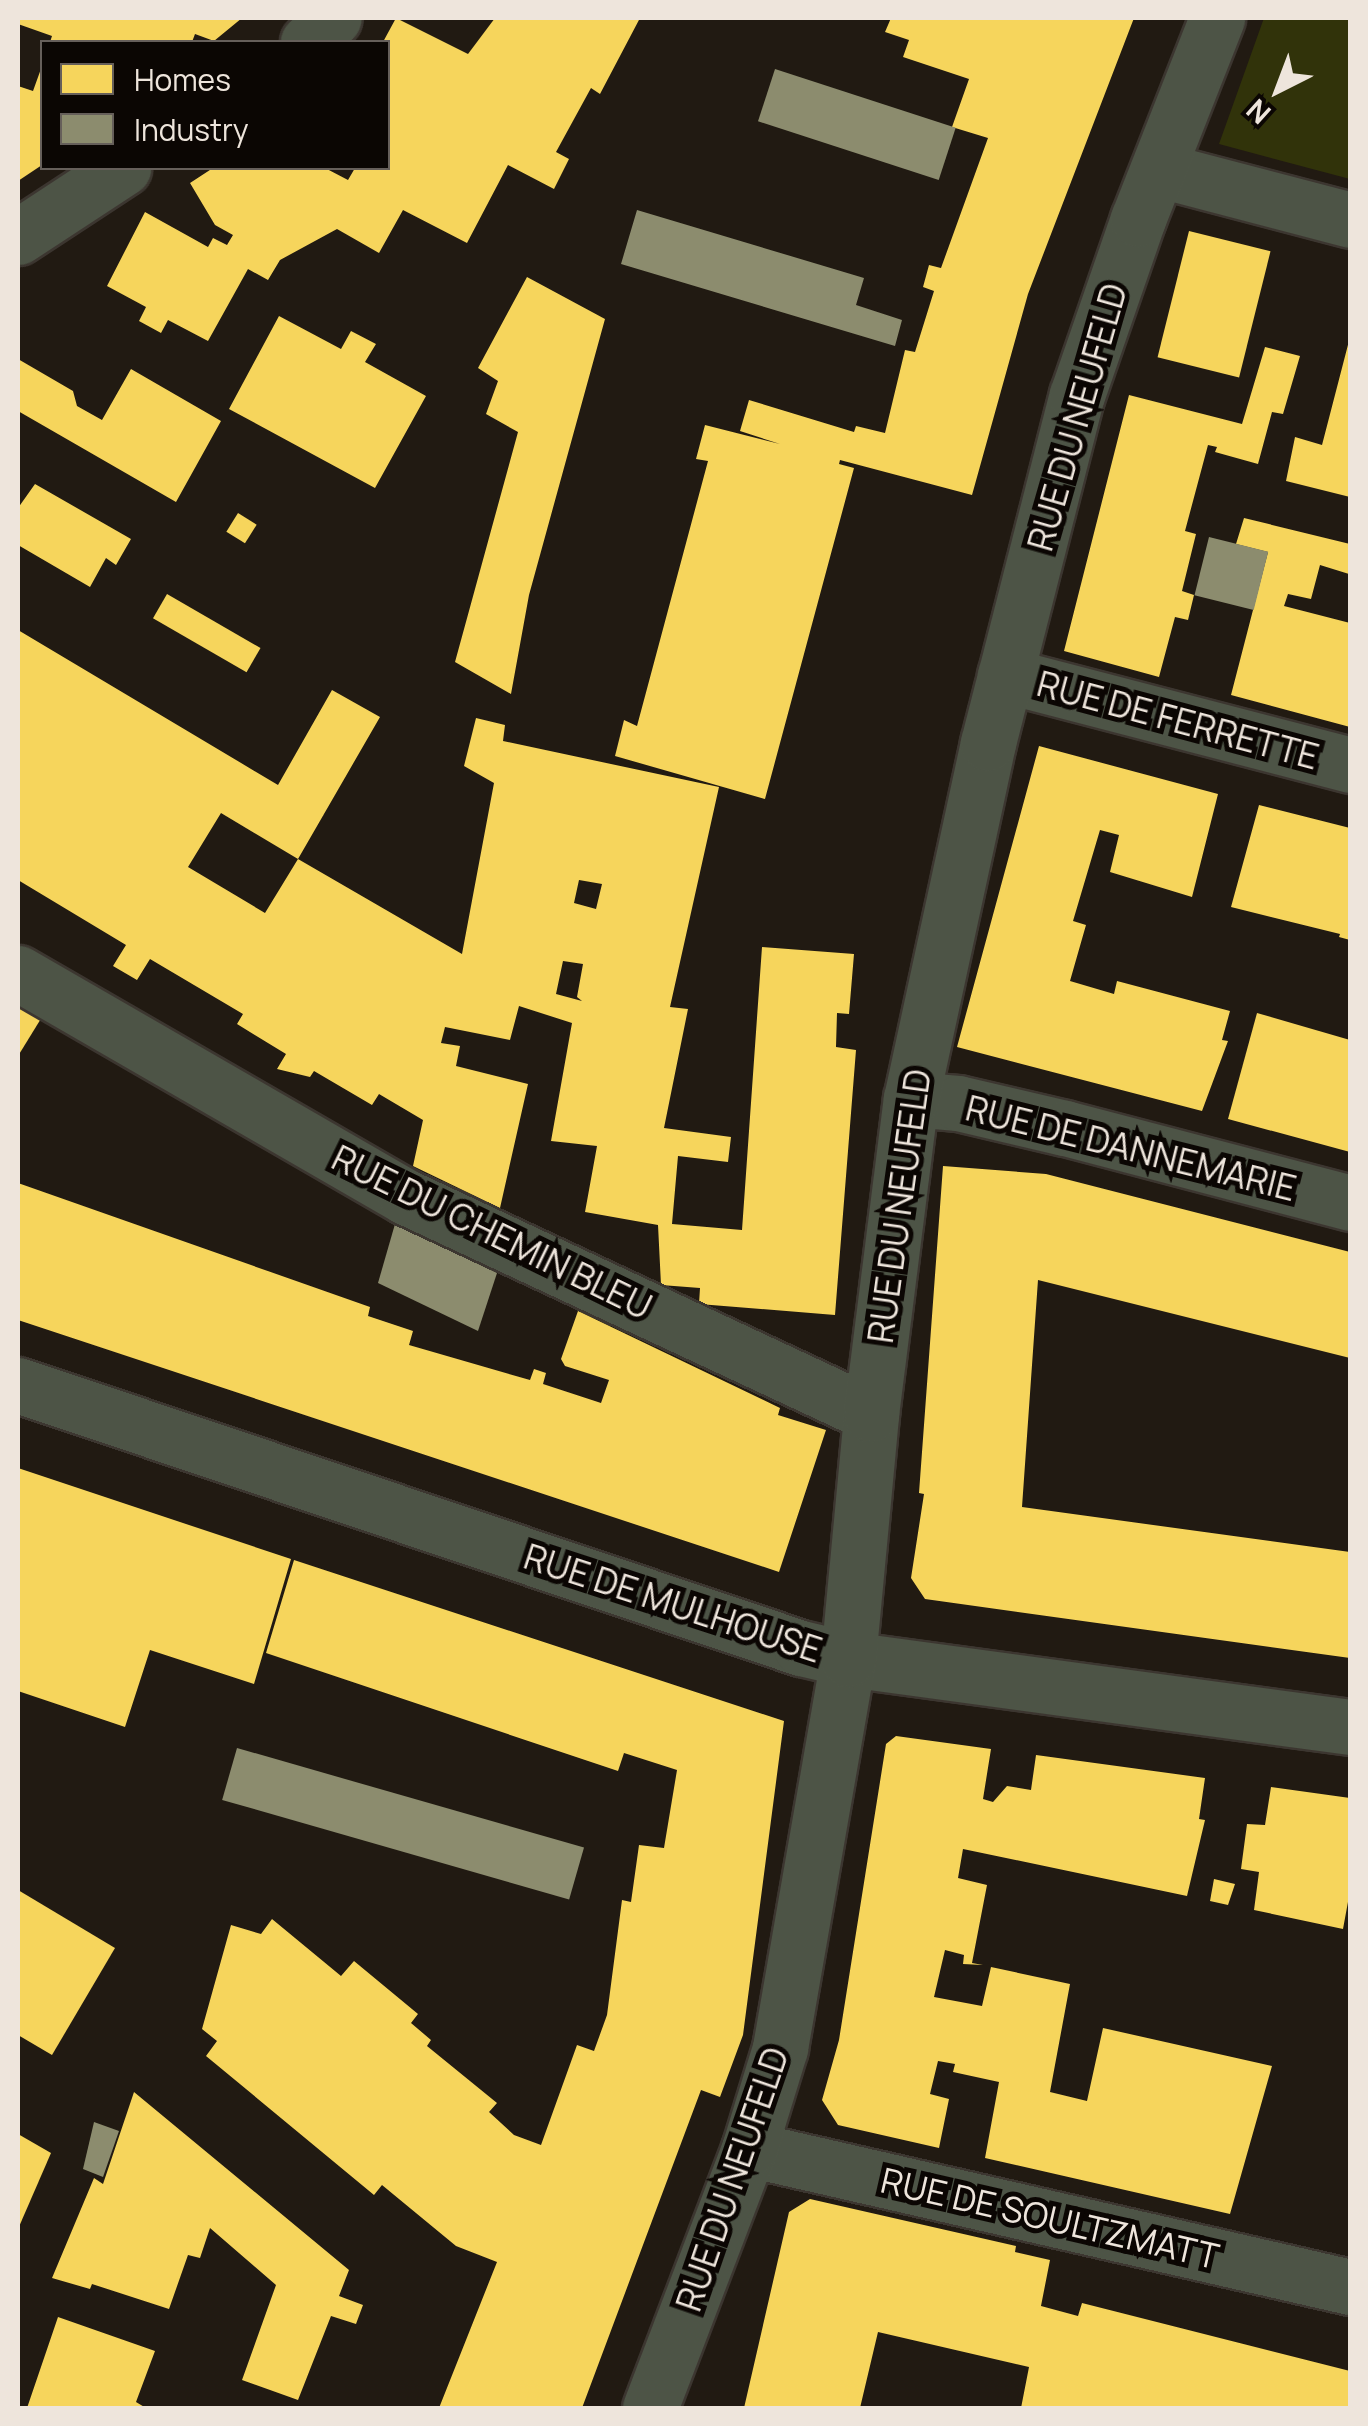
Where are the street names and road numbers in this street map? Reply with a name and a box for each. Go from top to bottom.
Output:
street label: RUE DU NEUFELD [1019,279,1135,555]
street label: RUE DE FERRETTE [1033,662,1323,778]
street label: RUE DU NEUFELD [859,1066,939,1346]
street label: RUE DE DANNEMARIE [962,1087,1300,1209]
street label: RUE DU CHEMIN BLEU [326,1136,658,1328]
street label: RUE DE MULHOUSE [519,1535,827,1671]
street label: RUE DU NEUFELD [667,2042,797,2316]
street label: RUE DE SOULTZMATT [877,2159,1223,2277]

